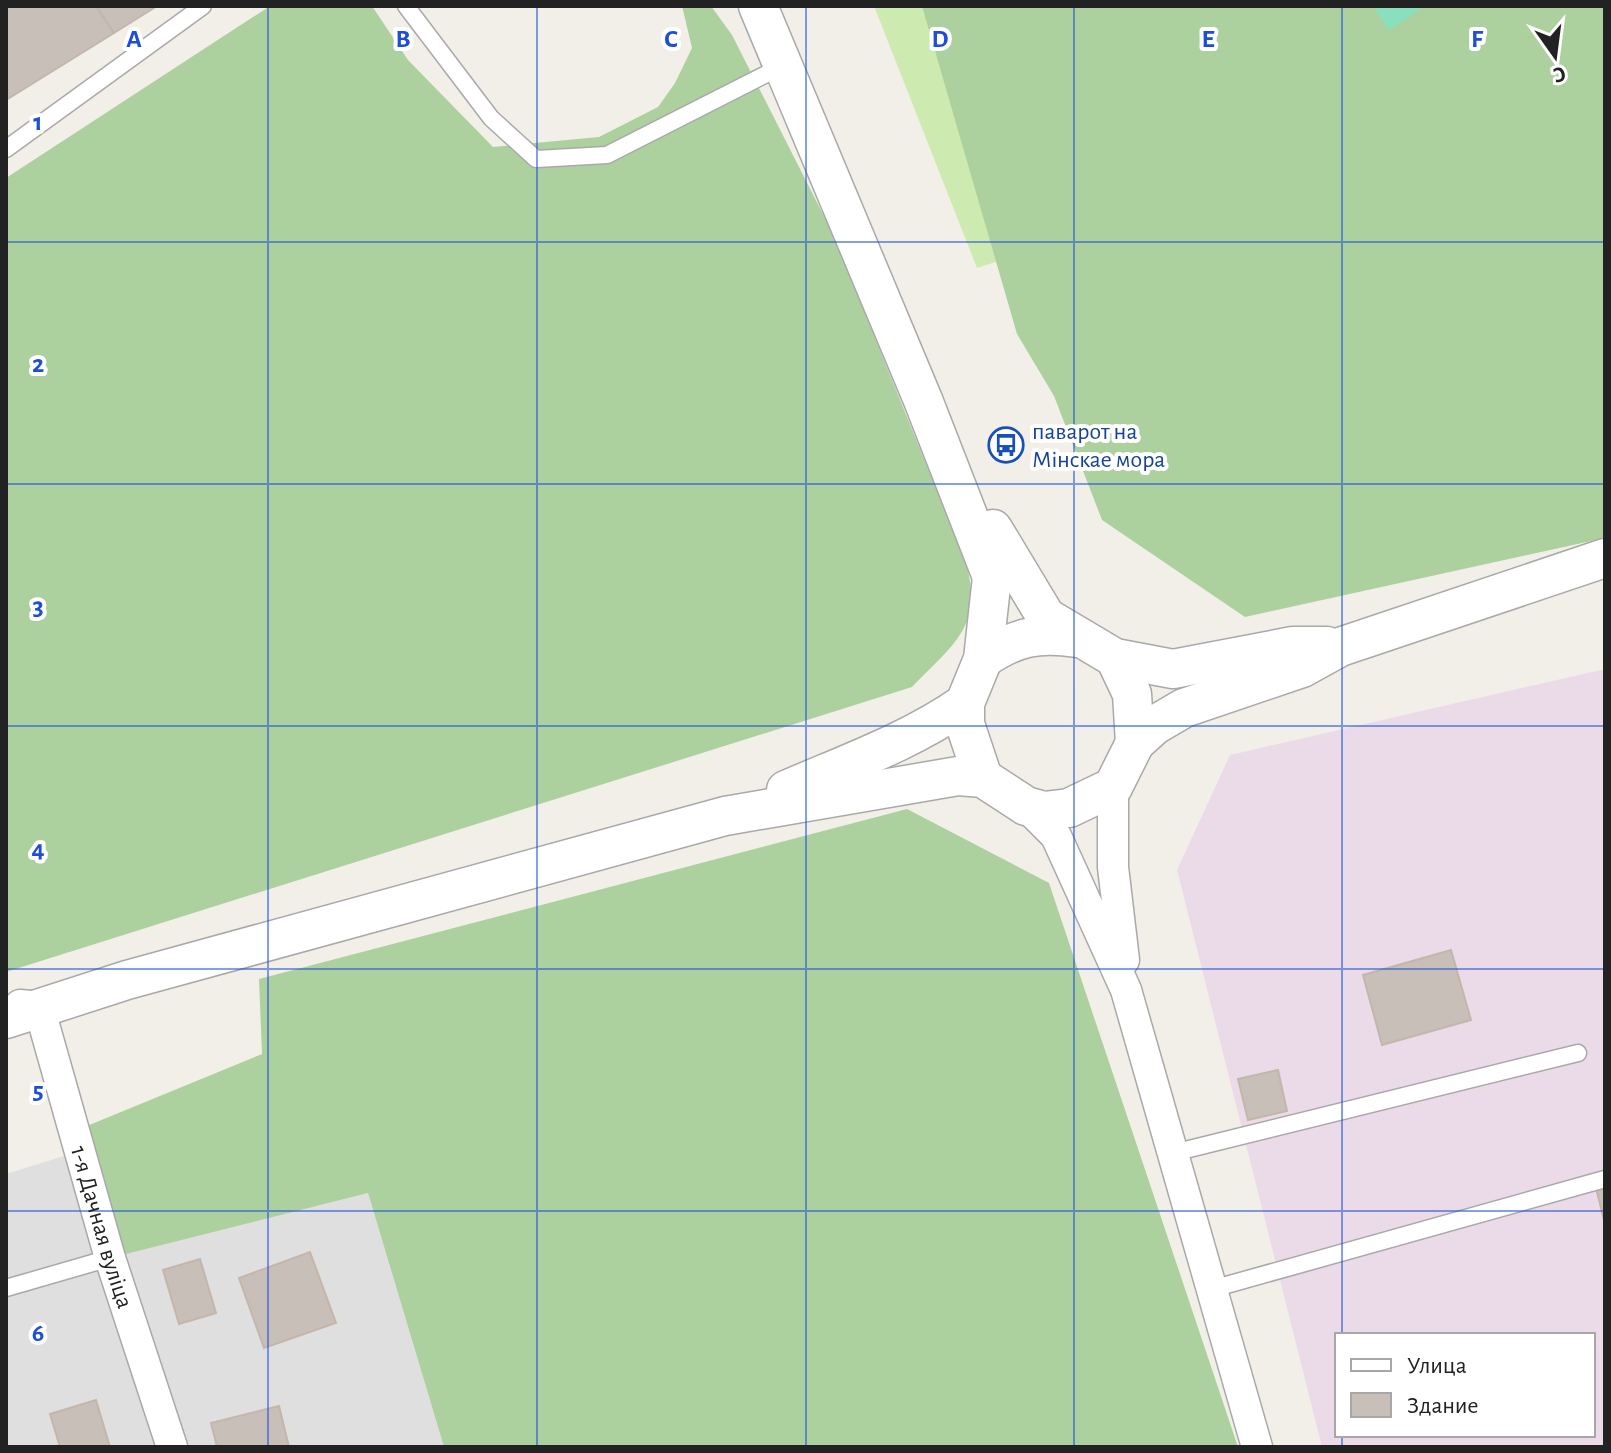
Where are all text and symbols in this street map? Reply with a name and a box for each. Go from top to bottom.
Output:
north arrow [1515,16,1595,96]
text: A [126,26,142,52]
text: B [395,26,411,52]
text: C [664,26,678,52]
text: D [931,26,949,52]
text: E [1201,26,1215,52]
text: F [1471,26,1484,52]
text: С [1551,62,1568,87]
text: 1 [33,109,43,135]
text: 2 [32,351,44,377]
place label: паварот на Мінскае мора [1032,420,1165,472]
bus stop icon: паварот на Мінскае мора [987,426,1025,464]
text: 3 [32,594,44,620]
text: 4 [31,836,45,862]
text: 5 [32,1078,44,1104]
street label: 1-я Дачная вуліца [66,1143,137,1312]
text: 6 [32,1320,44,1346]
legend [1335,1333,1595,1437]
text: Улица [1407,1354,1467,1378]
text: Здание [1407,1394,1478,1418]

